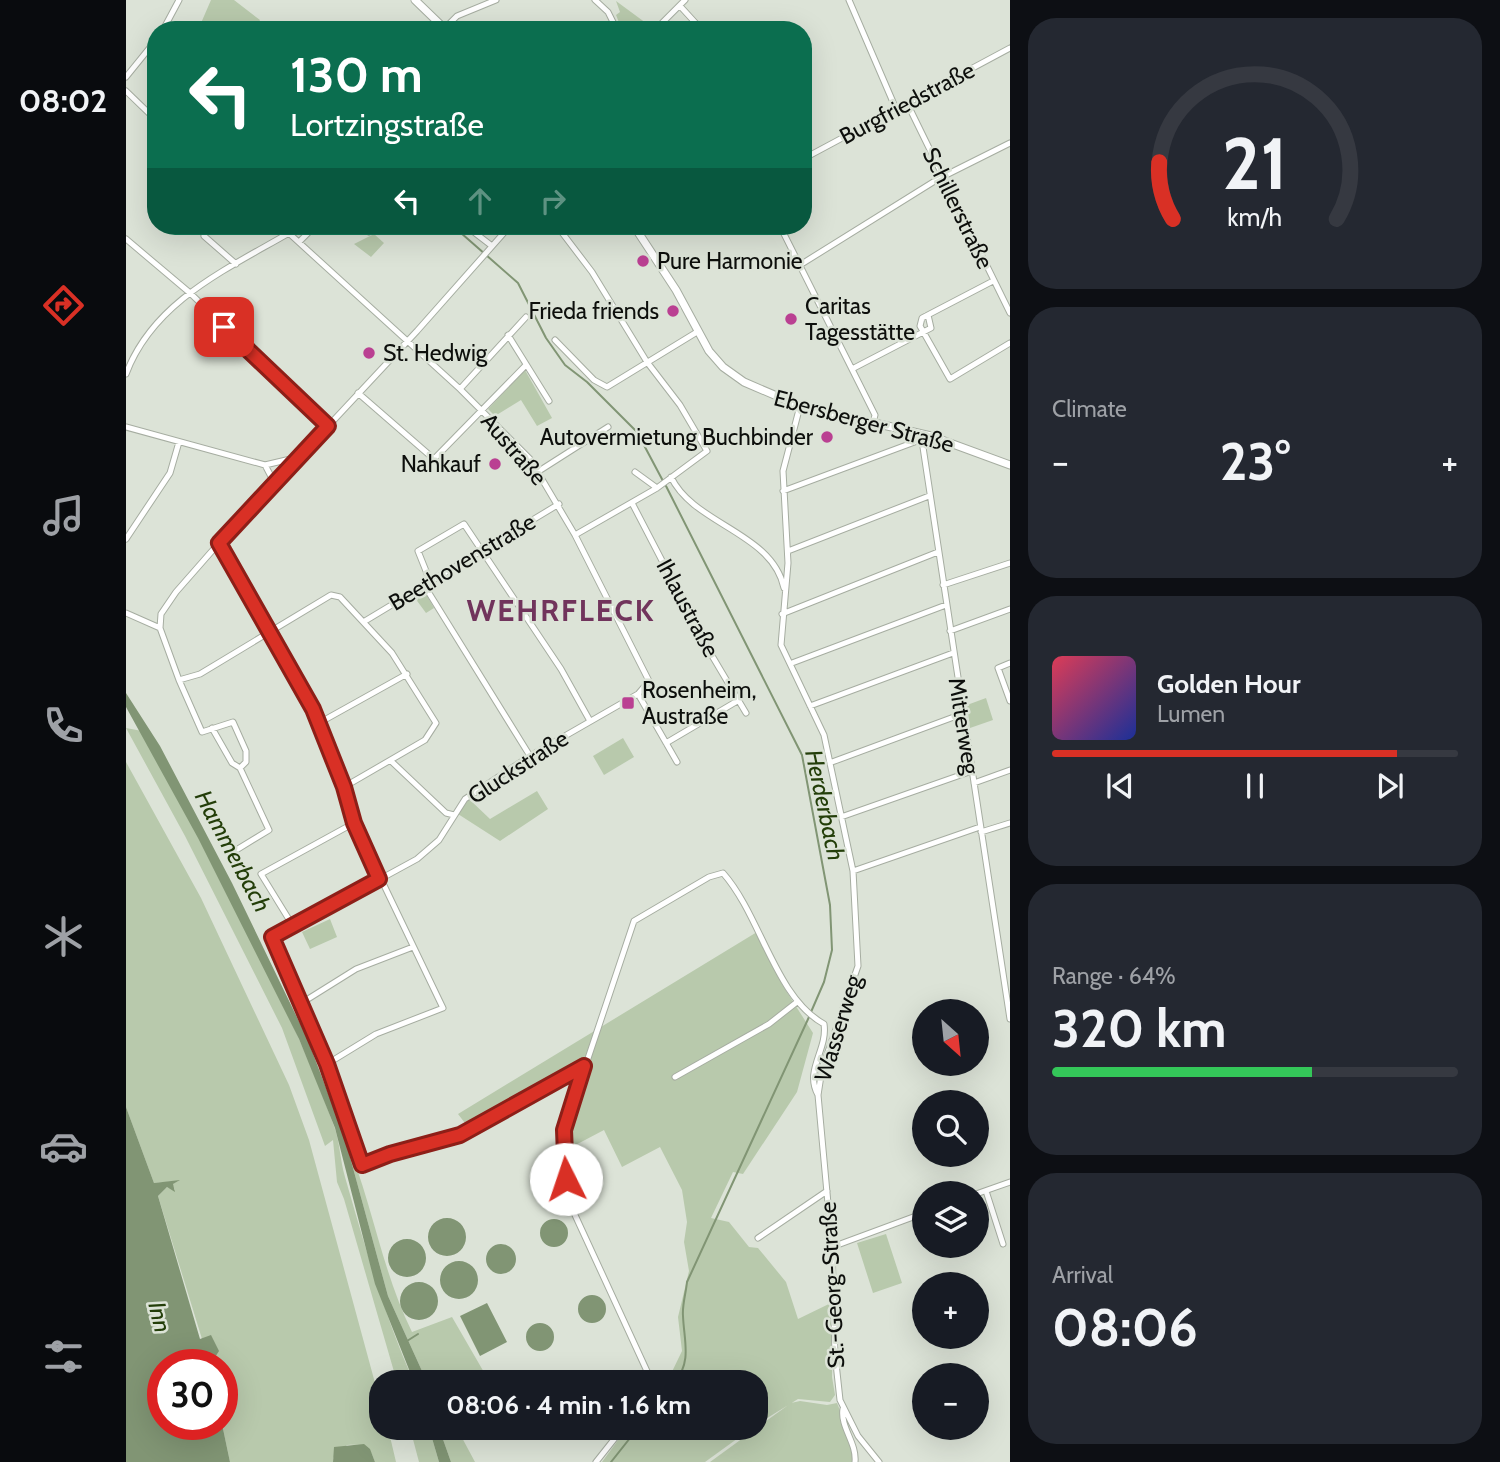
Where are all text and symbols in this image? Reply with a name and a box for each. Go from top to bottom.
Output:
text: 130 m [290,45,423,104]
icon: left [175,49,266,140]
street label: Burgfriedstraße [835,56,980,150]
text: 08:02 [19,81,107,120]
text: Lortzingstraße [290,105,484,144]
text: 21 [1222,120,1288,208]
street label: Schillerstraße [917,143,999,273]
icon: left [388,182,426,220]
icon: ahead [461,182,499,220]
icon: right [534,182,572,220]
text: km/h [1228,202,1282,232]
place label: Pure Harmonie [657,247,803,275]
marker: Pure Harmonie [635,253,651,269]
icon: directions [39,281,88,330]
place label: Caritas Tagesstätte [805,292,915,346]
pin [194,297,254,357]
place label: Frieda friends [528,297,659,325]
marker: Frieda friends [665,303,681,319]
icon: arrive [205,308,243,346]
marker: Caritas Tagesstätte [783,311,799,327]
place label: St. Hedwig [383,339,488,367]
marker: St. Hedwig [361,345,377,361]
street label: Ebersberger Straße [771,383,957,459]
text: Climate [1052,395,1127,423]
street label: Austraße [475,407,553,491]
place label: Autovermietung Buchbinder [540,423,814,451]
marker: Autovermietung Buchbinder [819,429,835,445]
text: 23° [1220,430,1290,493]
text: − [1052,438,1069,485]
text: + [1441,438,1458,485]
place label: Nahkauf [401,450,481,478]
marker: Nahkauf [487,456,503,472]
icon: music [39,491,88,540]
street label: Beethovenstraße [384,507,541,617]
street label: Ihlaustraße [651,554,726,662]
district label: WEHRFLECK [466,592,656,629]
text: Golden Hour [1157,668,1300,700]
place label: Rosenheim, Austraße [642,676,757,730]
street label: Mitterweg [943,676,986,777]
marker: Rosenheim, Austraße [620,695,636,711]
text: Lumen [1157,700,1225,728]
icon: phone [39,701,88,750]
street label: Gluckstraße [463,724,574,810]
water label: Herderbach [799,747,851,863]
icon: previous [1101,767,1139,805]
icon: pause [1236,767,1274,805]
icon: next [1371,767,1409,805]
water label: Hammerbach [189,785,277,917]
icon: climate [39,912,88,961]
text: Range · 64% [1052,962,1176,990]
street label: Wasserweg [809,971,868,1085]
text: 320 km [1052,997,1226,1060]
north arrow [912,999,989,1076]
map controls [912,999,989,1440]
button: search [912,1090,989,1167]
icon: car [39,1122,88,1171]
position arrow [529,1142,603,1216]
button: layers [912,1181,989,1258]
street label: St.-Georg-Straße [814,1201,850,1369]
text: Arrival [1052,1261,1113,1289]
button: + [912,1272,989,1349]
text: 08:06 [1052,1296,1198,1359]
water label: Inn [142,1299,178,1335]
icon: filters [39,1332,88,1381]
speed limit sign: 30 [147,1349,238,1440]
button: − [912,1363,989,1440]
text: 08:06 · 4 min · 1.6 km [446,1389,691,1421]

